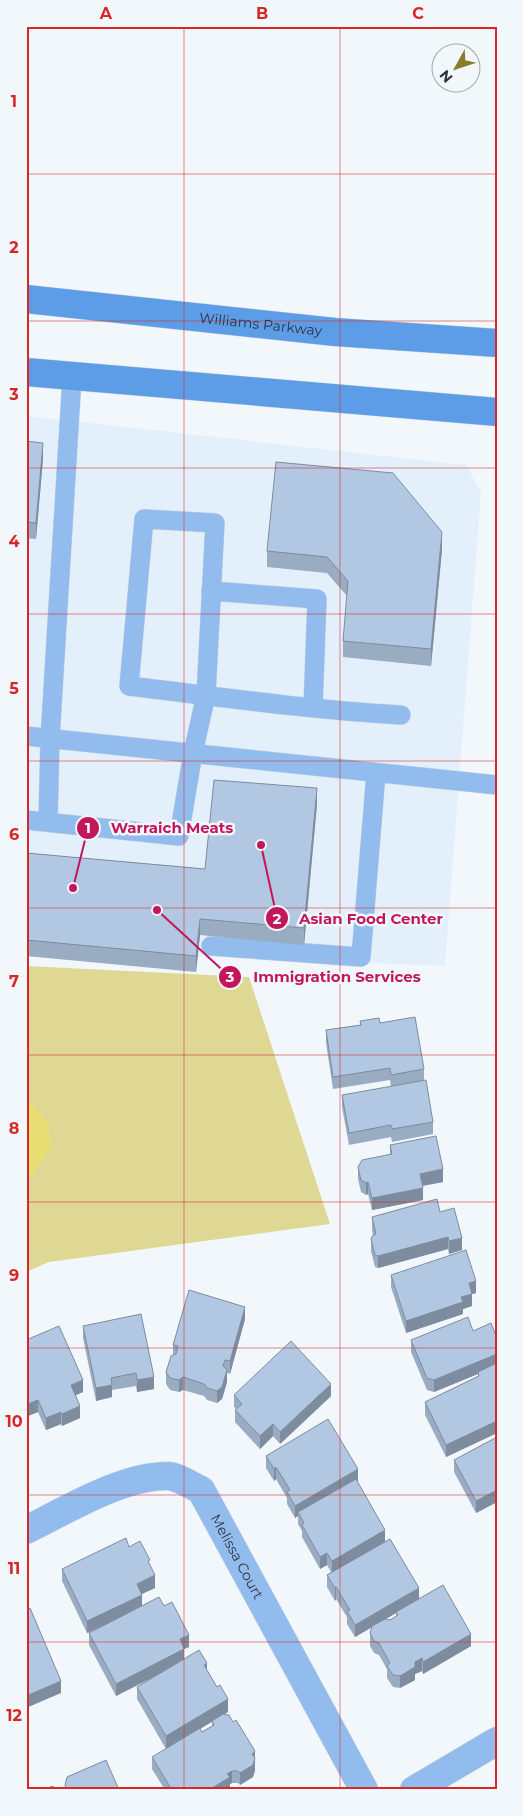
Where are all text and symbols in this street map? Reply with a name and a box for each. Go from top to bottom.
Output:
text: A [99,4,113,23]
text: B [256,4,268,23]
text: C [412,4,424,23]
north arrow [430,42,480,92]
text: N [436,66,457,86]
text: 1 [11,92,17,111]
text: 2 [9,238,19,257]
street label: Williams Parkway [198,309,323,340]
text: 3 [8,385,19,404]
text: 4 [8,532,20,551]
text: 5 [9,679,19,698]
callout: Warraich Meats [75,813,243,843]
text: 1 [85,818,91,837]
text: Warraich Meats [111,818,233,837]
text: 6 [9,825,19,844]
callout: Asian Food Center [264,903,453,933]
text: 2 [273,909,282,928]
text: Asian Food Center [298,909,444,928]
callout: Immigration Services [218,962,430,992]
text: 3 [225,967,235,986]
text: Immigration Services [253,967,421,986]
text: 7 [9,972,19,991]
text: 8 [9,1119,19,1138]
text: 9 [9,1266,19,1285]
text: 10 [5,1412,23,1431]
street label: Melissa Court [207,1511,268,1603]
text: 11 [8,1559,20,1578]
text: 12 [6,1706,22,1725]

